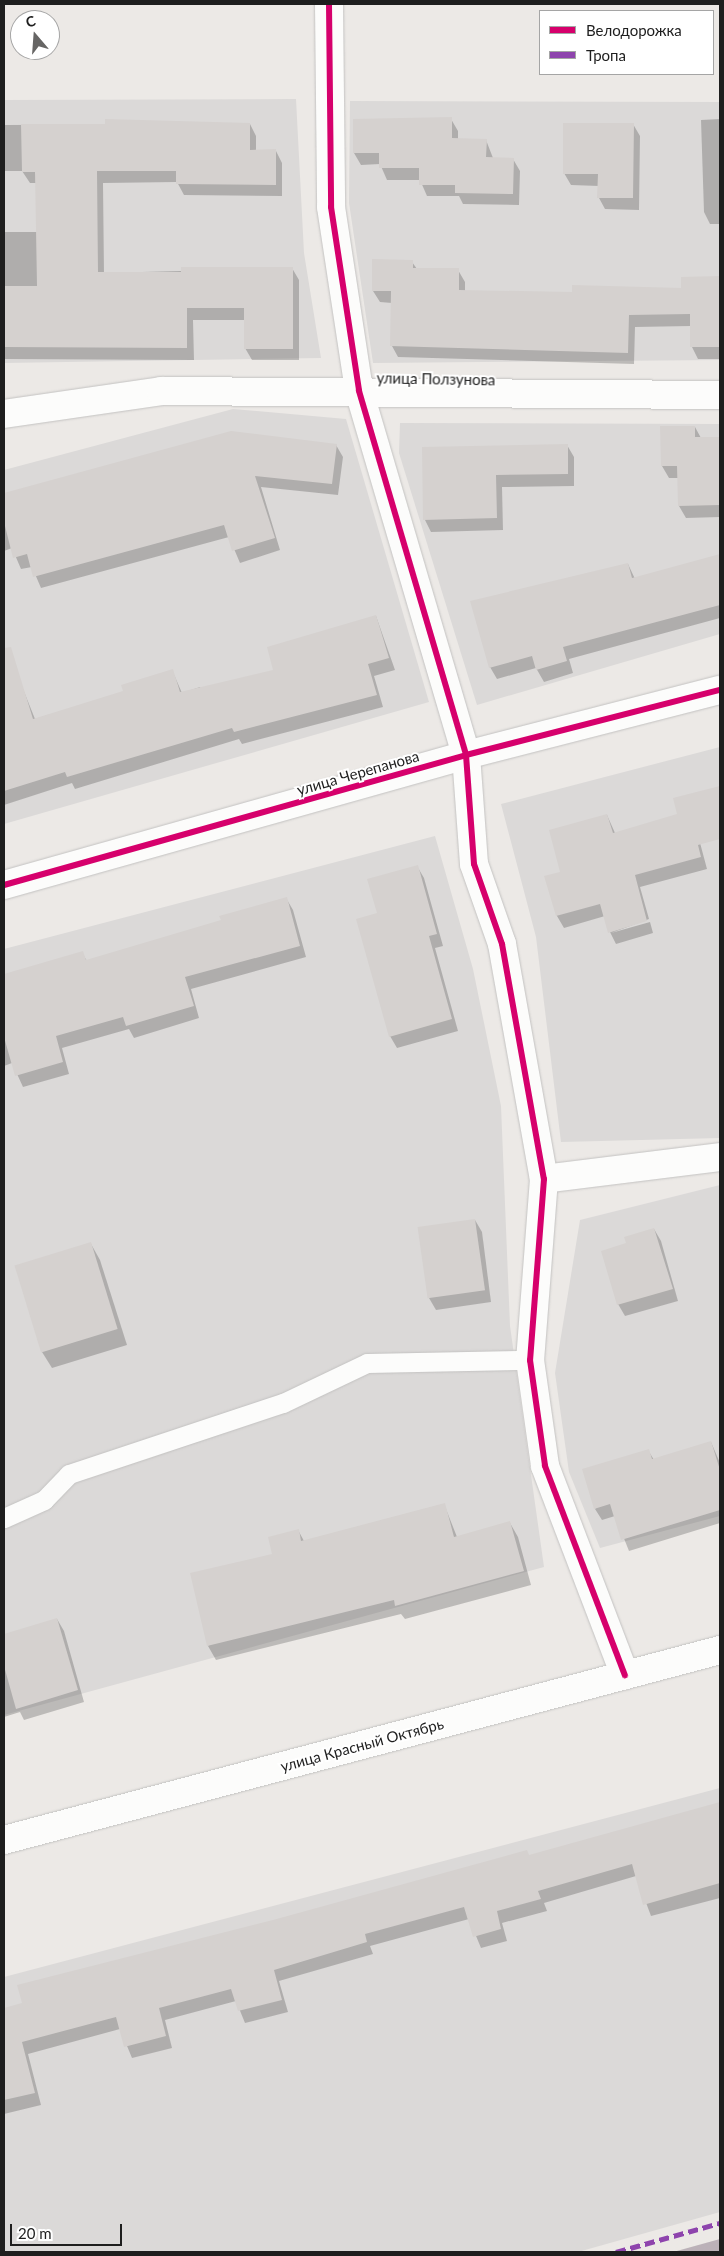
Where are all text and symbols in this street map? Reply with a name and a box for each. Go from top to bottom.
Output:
north arrow [10,10,60,60]
legend [539,10,714,75]
text: С [23,12,38,31]
text: Велодорожка [586,21,682,39]
text: Тропа [586,46,626,64]
street label: улица Ползунова [376,369,496,389]
street label: улица Черепанова [295,747,421,799]
street label: улица Красный Октябрь [278,1715,446,1775]
scale bar [12,2214,125,2246]
text: 20 m [18,2224,52,2242]

